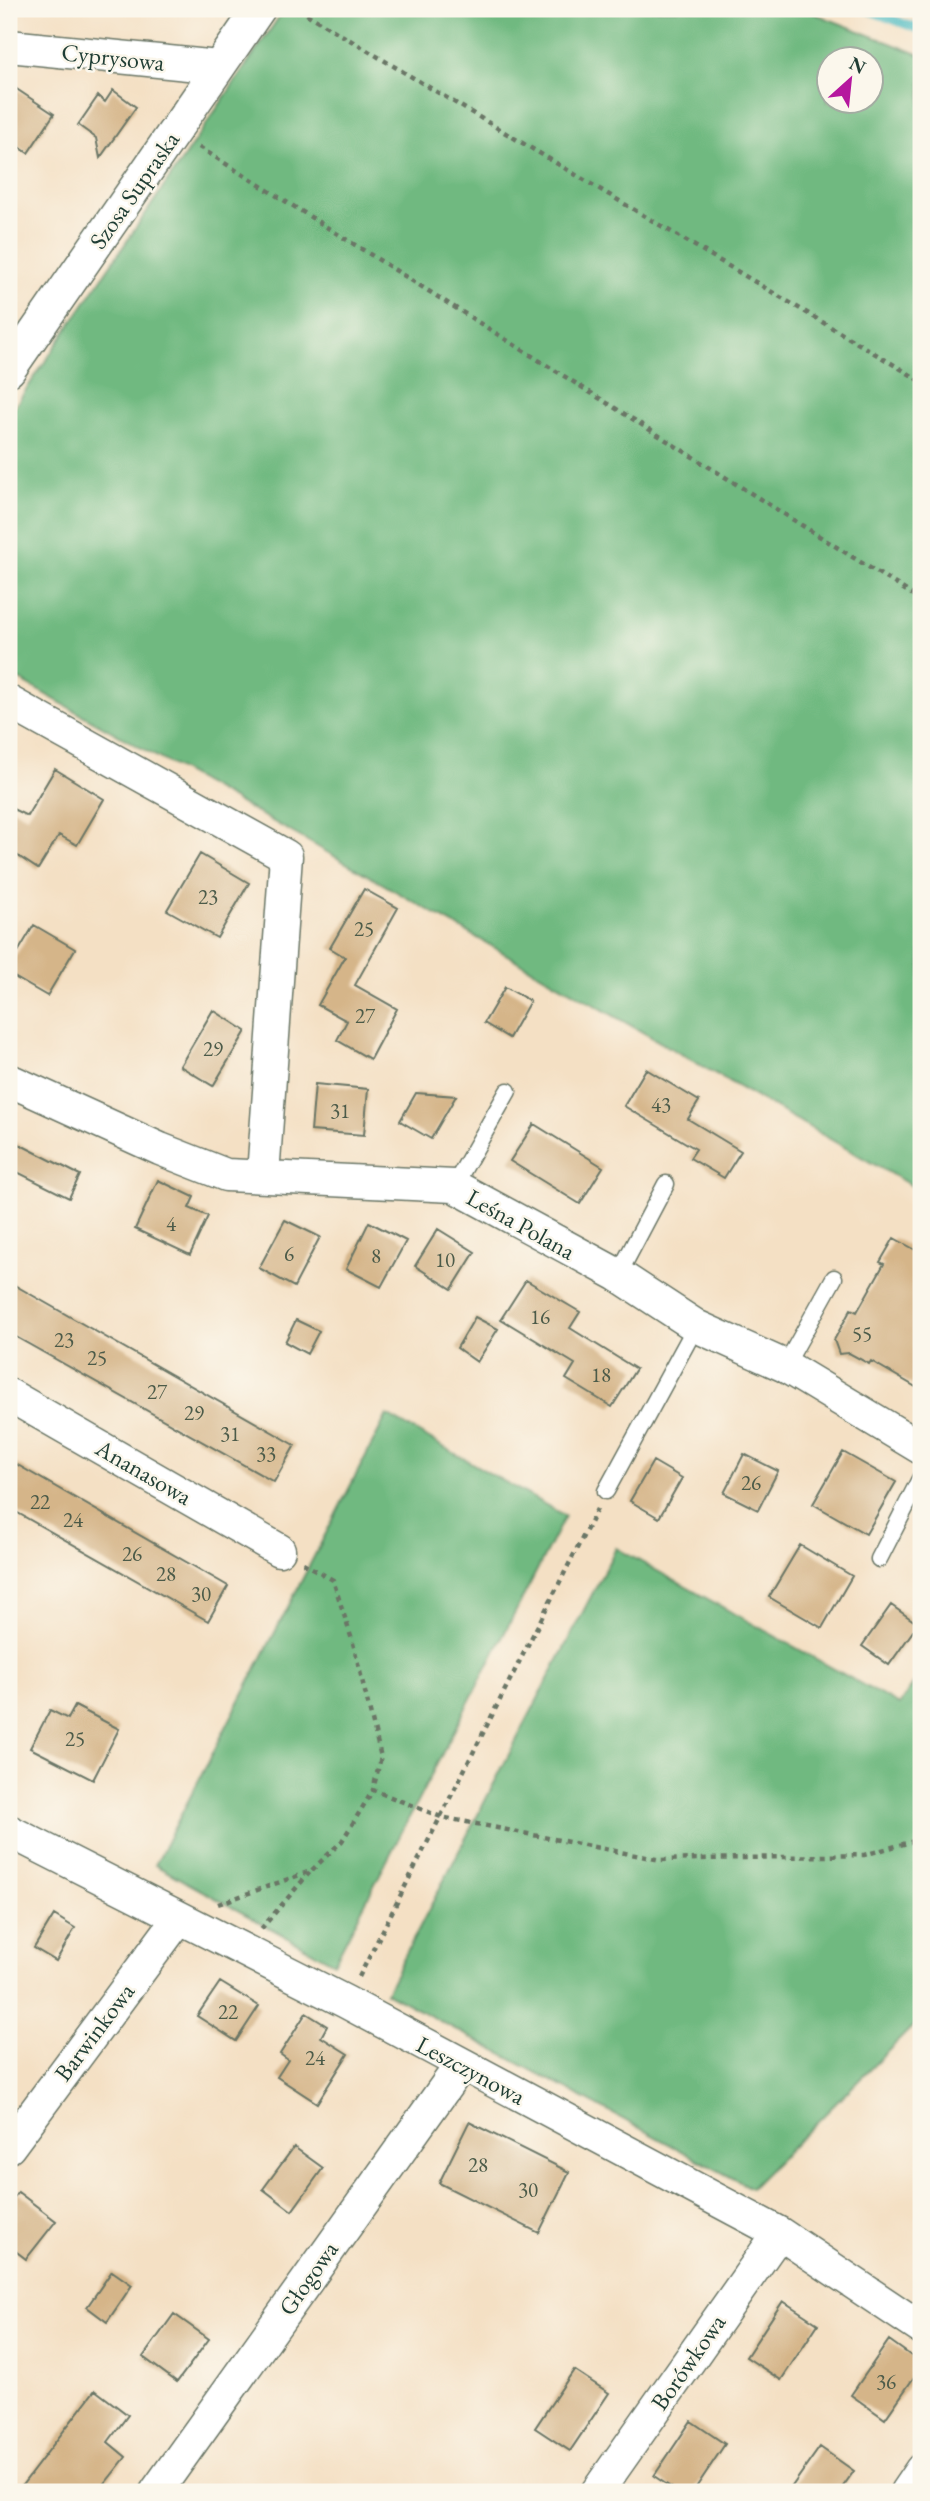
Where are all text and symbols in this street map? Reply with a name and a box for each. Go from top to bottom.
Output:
street label: Cyprysowa [60,36,166,78]
north arrow [814,46,884,116]
text: N [845,51,871,80]
street label: Szosa Supraska [82,125,186,255]
house number: 23 [198,883,218,910]
house number: 25 [354,915,374,942]
house number: 27 [355,1002,376,1029]
house number: 29 [203,1035,223,1062]
house number: 43 [651,1091,671,1118]
house number: 31 [330,1097,350,1124]
street label: Leśna Polana [461,1182,581,1267]
house number: 4 [166,1210,177,1237]
house number: 6 [284,1240,294,1267]
house number: 8 [371,1242,381,1269]
house number: 10 [435,1246,455,1273]
house number: 16 [530,1303,550,1330]
house number: 55 [852,1320,872,1347]
house number: 23 [54,1326,74,1353]
house number: 25 [87,1344,107,1371]
house number: 18 [591,1361,611,1388]
house number: 27 [147,1378,168,1405]
house number: 29 [184,1399,204,1426]
house number: 31 [220,1420,240,1447]
street label: Ananasowa [89,1432,198,1512]
house number: 33 [256,1440,276,1467]
house number: 26 [741,1469,761,1496]
house number: 22 [30,1488,50,1515]
house number: 24 [63,1506,84,1533]
house number: 26 [122,1540,142,1567]
house number: 28 [156,1560,176,1587]
house number: 30 [191,1580,211,1607]
house number: 25 [65,1725,85,1752]
street label: Barwinkowa [47,1976,141,2087]
house number: 22 [218,1998,238,2025]
street label: Leszczynowa [411,2028,531,2112]
house number: 24 [305,2044,326,2071]
house number: 28 [468,2151,488,2178]
house number: 30 [518,2176,538,2203]
street label: Głogowa [271,2234,345,2321]
street label: Borówkowa [644,2308,733,2416]
house number: 36 [876,2368,896,2395]

